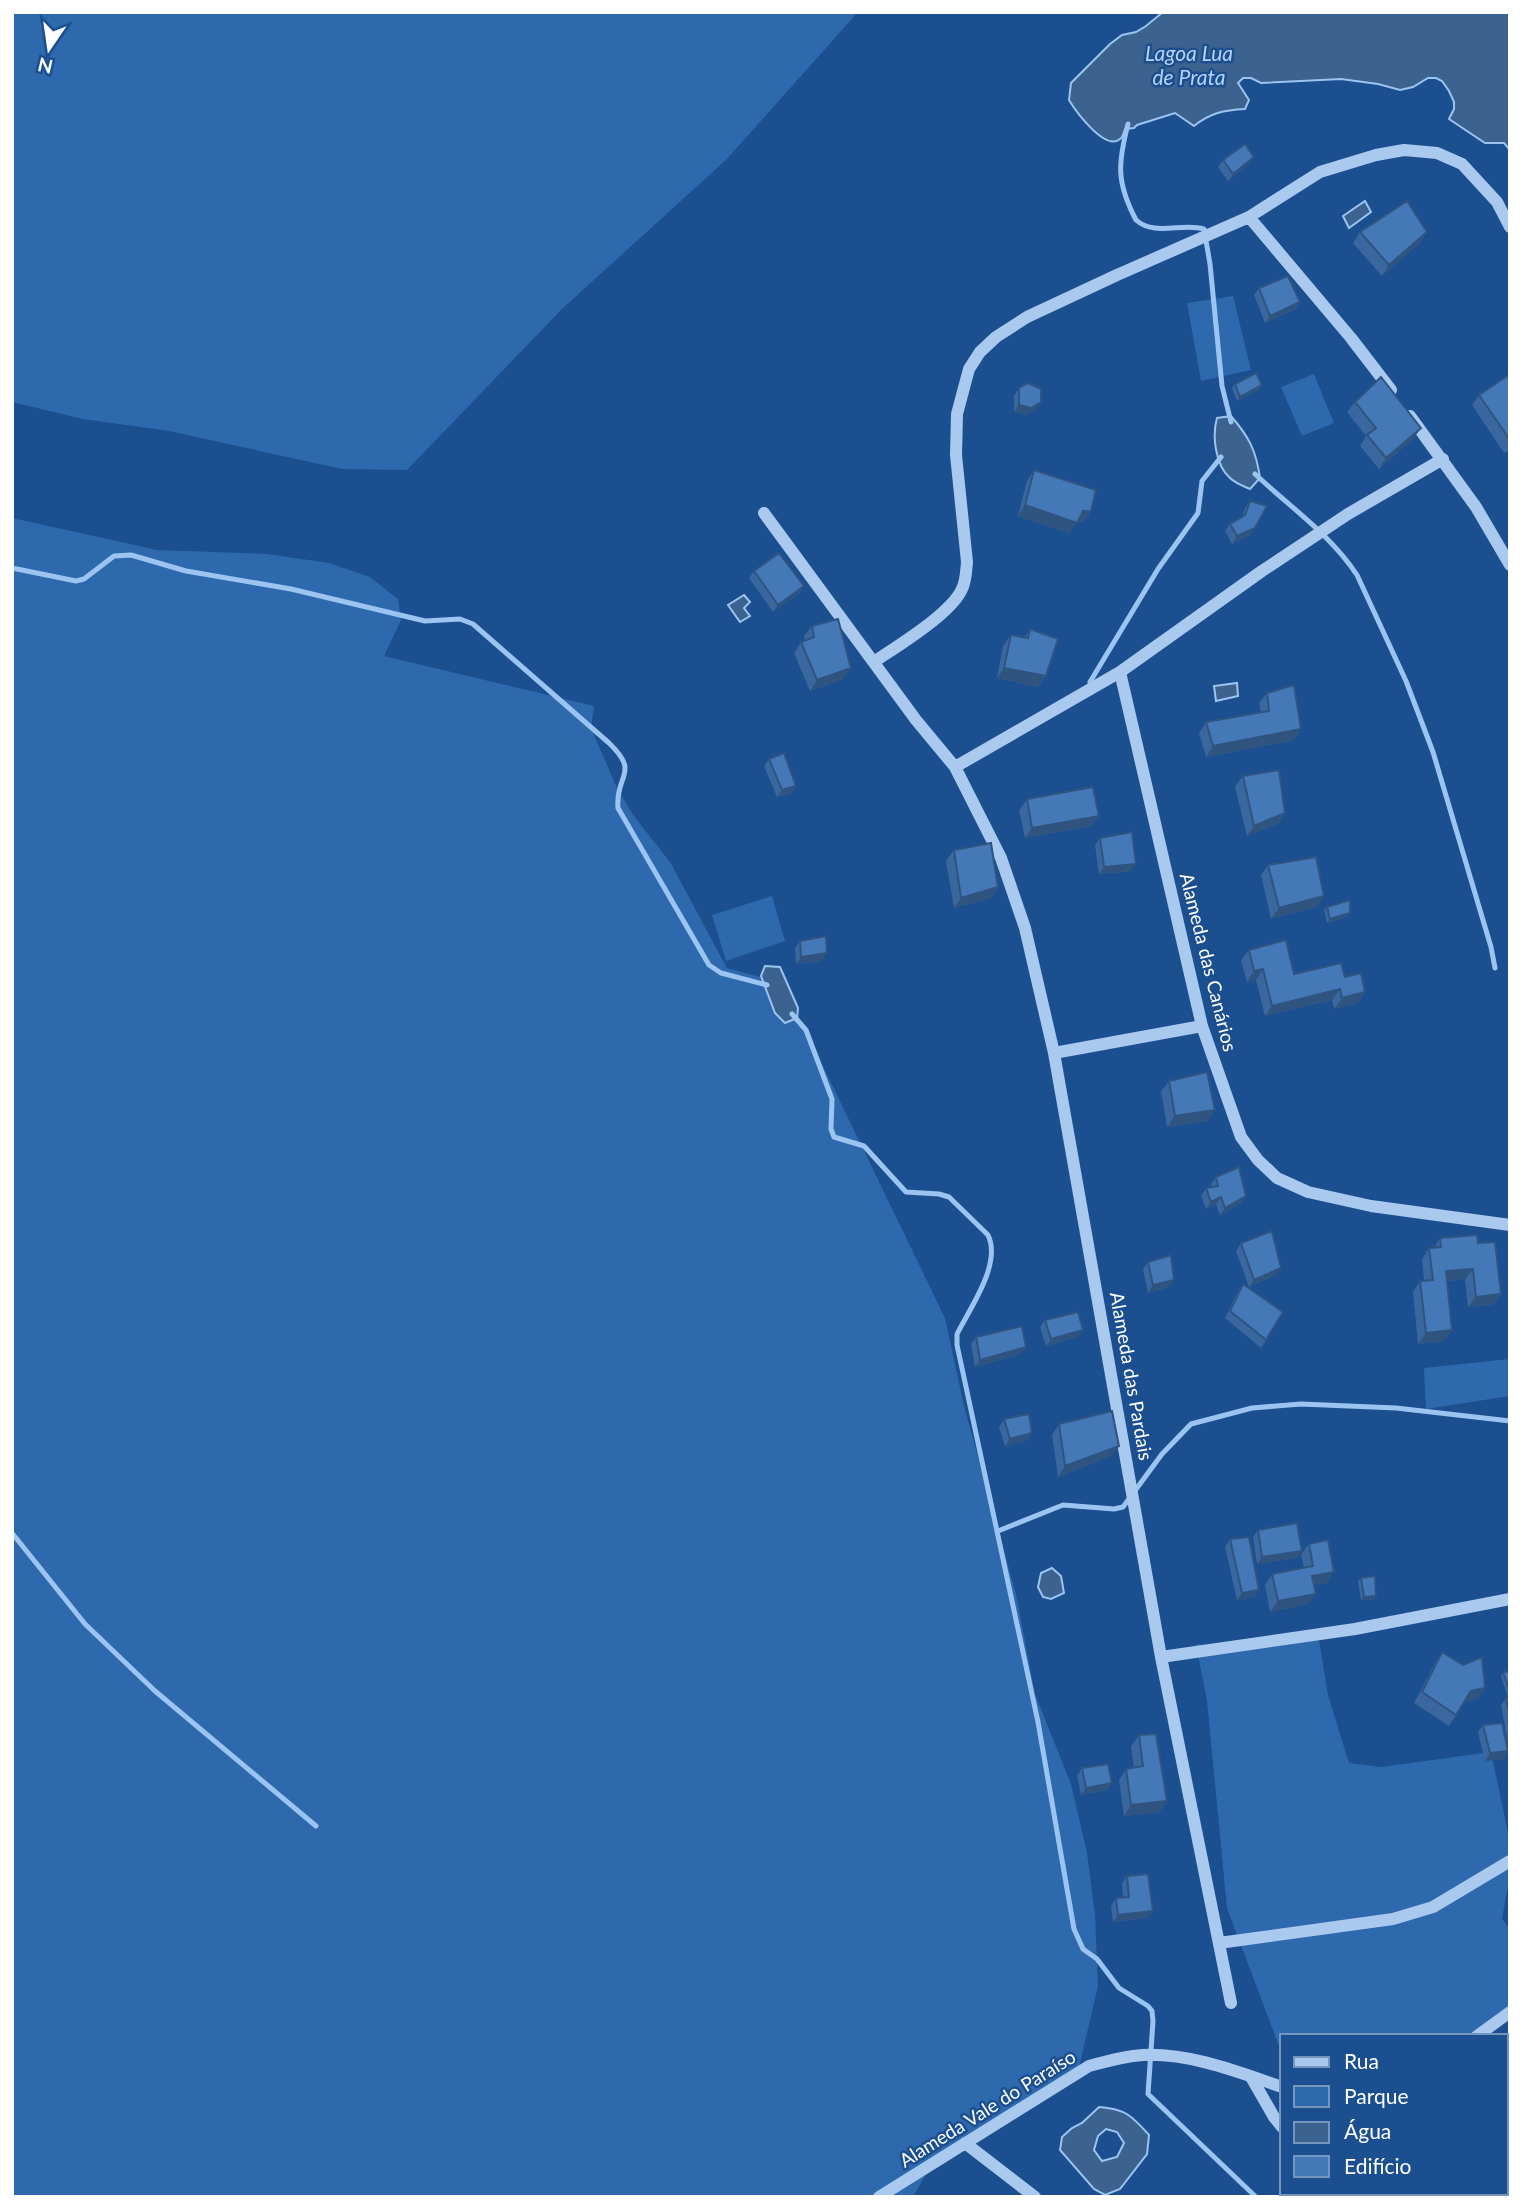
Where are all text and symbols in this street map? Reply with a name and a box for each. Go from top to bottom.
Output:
north arrow [14,14,84,84]
water label: Lagoa Lua de Prata [1145,40,1233,89]
text: N [35,53,55,79]
street label: Alameda das Canários [1176,870,1242,1054]
street label: Alameda das Pardais [1106,1290,1158,1462]
legend [1280,2034,1508,2195]
street label: Alameda Vale do Paraíso [895,2044,1079,2172]
text: Rua [1344,2048,1379,2073]
text: Parque [1344,2083,1409,2108]
text: Água [1344,2118,1391,2143]
text: Edifício [1344,2153,1412,2178]

